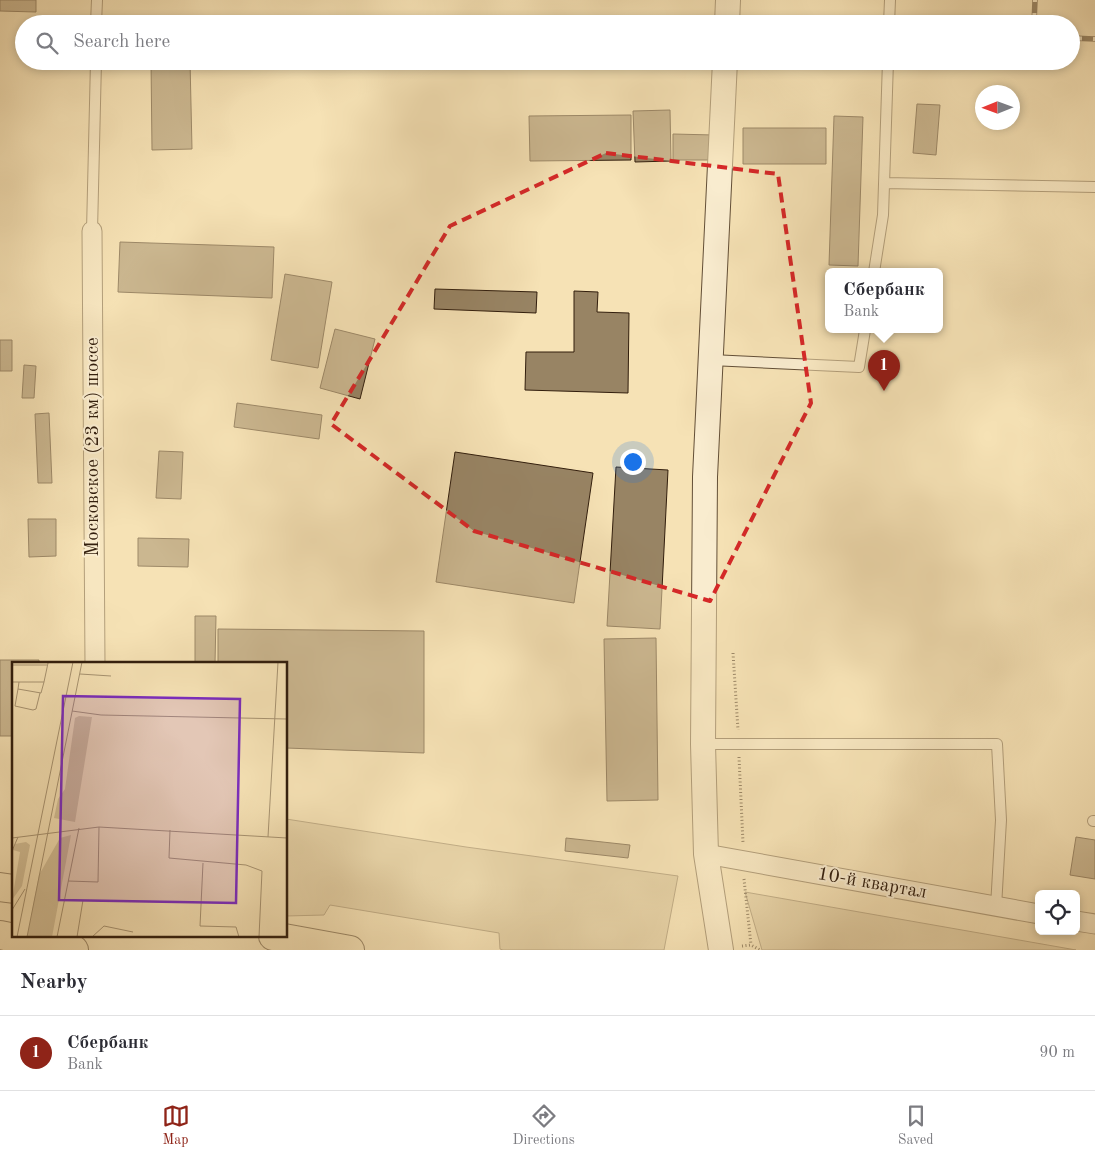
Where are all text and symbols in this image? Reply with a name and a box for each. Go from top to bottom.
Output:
search box [15,15,1080,70]
icon: search [33,29,61,57]
text: Search here [73,33,170,52]
north arrow [975,85,1020,130]
popup [825,268,943,333]
text: Сбербанк [843,281,925,300]
text: Bank [843,304,879,320]
street label: Московское (23 км) шоссе [83,337,103,557]
pin: 1 [868,350,900,391]
your location [620,449,646,475]
inset map [12,662,288,938]
street label: 10-й квартал [816,865,928,903]
map controls [1035,890,1080,935]
button: locate [1035,890,1080,935]
text: Nearby [20,972,88,993]
text: Сбербанк [67,1034,149,1053]
text: 1 [31,1045,41,1061]
text: 90 m [1039,1045,1075,1061]
text: Bank [67,1057,103,1073]
tab: Map [162,1102,190,1149]
tab: Directions [513,1102,575,1149]
tab: Saved [898,1102,933,1149]

